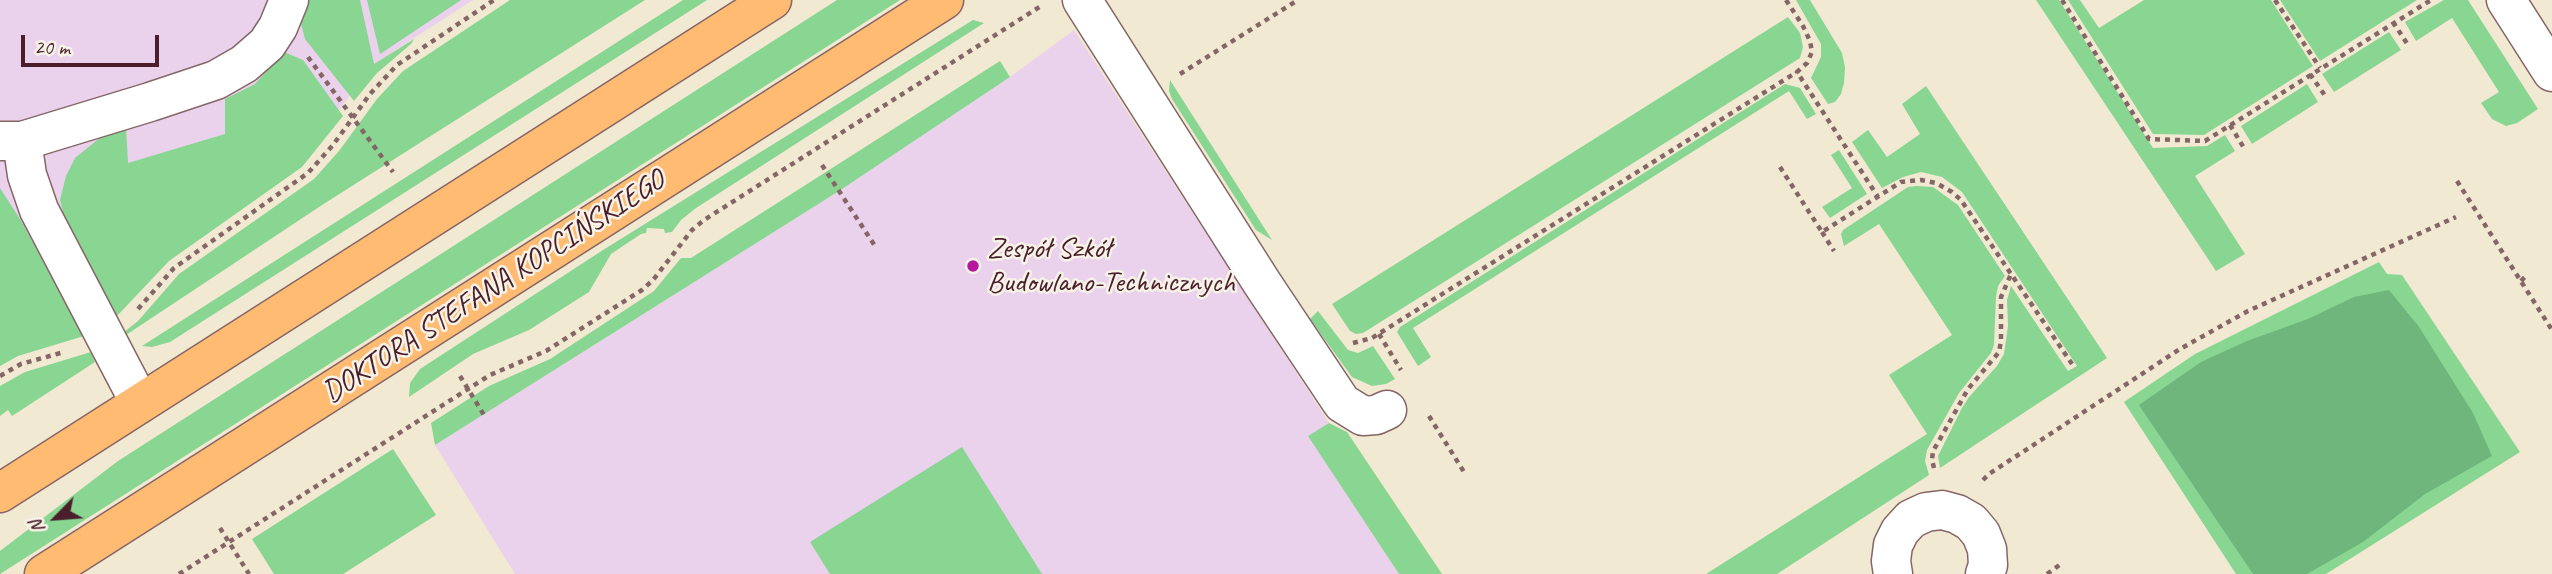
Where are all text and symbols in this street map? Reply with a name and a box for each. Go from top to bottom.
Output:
scale bar [24,21,163,65]
text: 20 m [34,34,70,60]
street label: DOKTORA STEFANA KOPCIŃSKIEGO [316,163,672,411]
place label: Zespół Szkół Budowlano-Technicznych [987,231,1235,302]
marker: Zespół Szkół Budowlano-Technicznych [965,258,981,274]
north arrow [21,483,91,553]
text: N [24,516,50,537]

